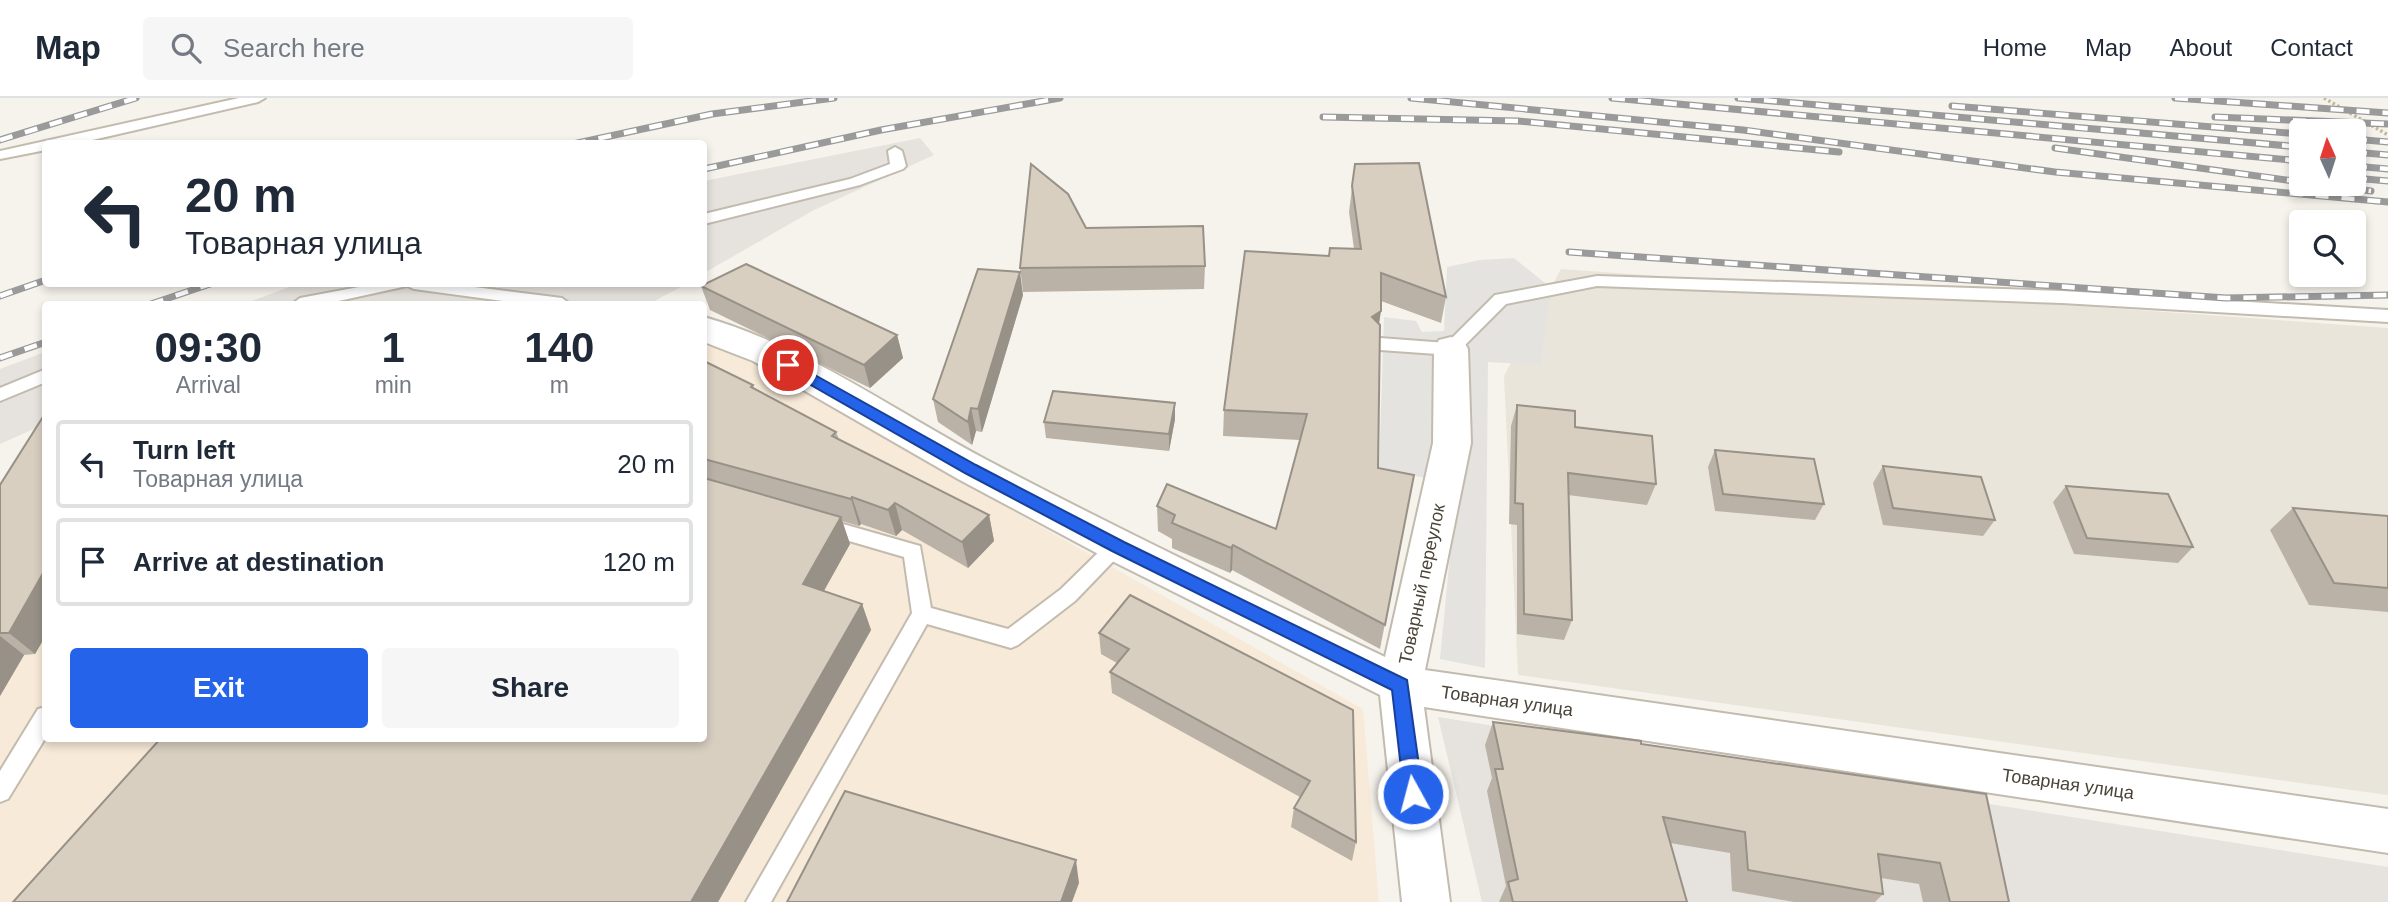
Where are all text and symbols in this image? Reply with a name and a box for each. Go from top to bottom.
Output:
search box [143,17,633,80]
text: Map [35,29,101,66]
icon: search [167,29,205,67]
text: Search here [223,33,365,63]
text: Home [1983,34,2047,61]
text: Map [2085,34,2132,61]
text: About [2170,34,2232,61]
text: Contact [2270,34,2353,61]
north arrow [2289,119,2366,196]
map controls [2289,119,2366,287]
icon: left [70,168,161,259]
text: 20 m [185,168,297,222]
button: search [2289,210,2366,287]
text: Товарная улица [185,225,422,261]
text: 09:30 [155,324,262,371]
text: 1 [381,324,405,371]
text: 140 [524,324,594,371]
pin [758,335,818,395]
icon: arrive [769,346,807,384]
text: Arrival [176,372,241,398]
text: min [375,372,412,398]
text: m [550,372,569,398]
text: Turn left [133,435,235,465]
icon: left [74,445,112,483]
text: 20 m [617,449,675,479]
text: Товарная улица [133,466,303,492]
street label: Товарный переулок [1395,502,1449,666]
icon: arrive [74,543,112,581]
text: Arrive at destination [133,547,384,577]
text: 120 m [603,547,675,577]
button: Exit [70,648,368,728]
button: Share [382,648,679,728]
street label: Товарная улица [1440,682,1575,720]
position arrow [1376,757,1450,831]
street label: Товарная улица [2001,765,2136,803]

